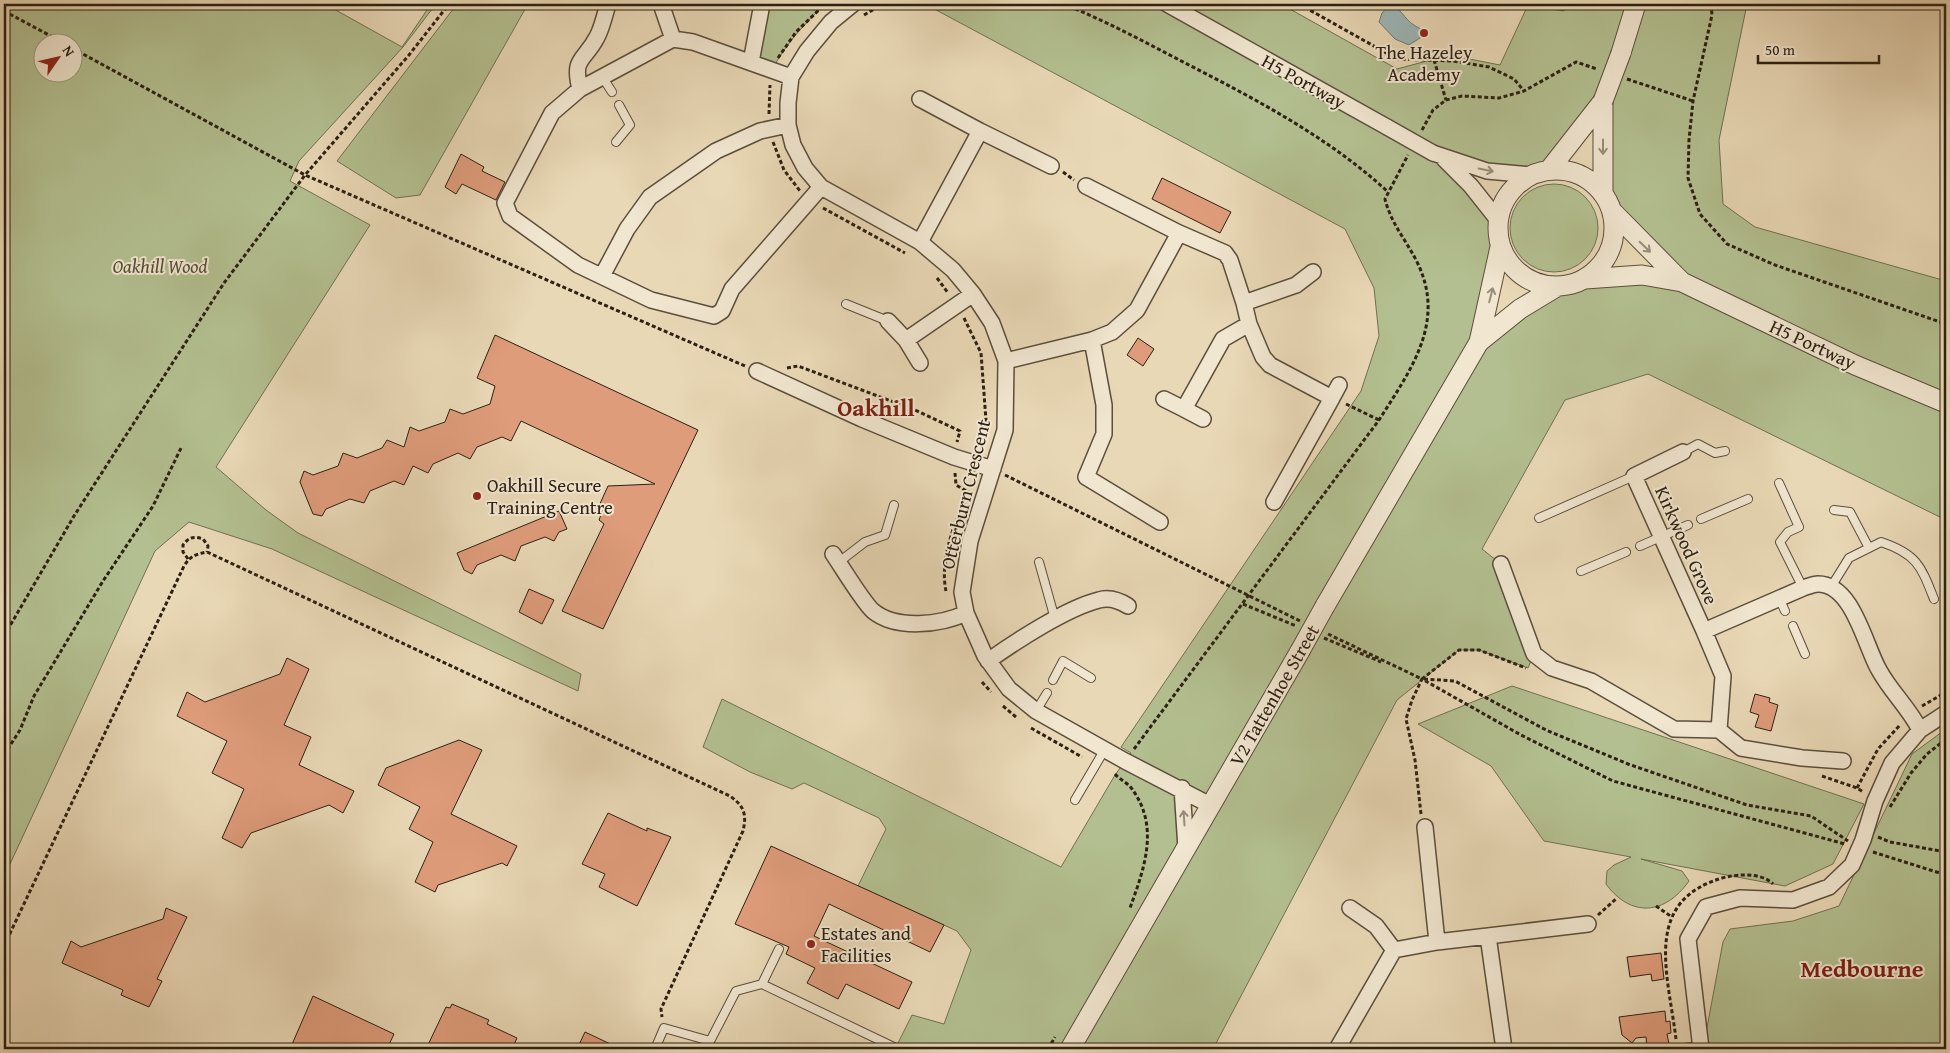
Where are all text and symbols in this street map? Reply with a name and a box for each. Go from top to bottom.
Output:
marker: The Hazeley Academy [1418,27,1430,39]
north arrow [32,32,82,82]
scale bar [1758,32,1879,64]
place label: The Hazeley Academy [1376,38,1473,88]
text: 50 m [1765,39,1796,60]
text: N [58,41,80,61]
street label: H5 Portway [1257,46,1352,116]
one-way arrow [1598,138,1608,155]
one-way arrow [1478,165,1494,175]
one-way arrow [1639,241,1652,253]
park label: Oakhill Wood [112,252,208,280]
one-way arrow [1487,287,1496,303]
street label: H5 Portway [1765,312,1861,376]
district label: Oakhill [837,390,915,425]
street label: Otterburn Crescent [933,416,997,572]
place label: Oakhill Secure Training Centre [487,471,613,521]
street label: Kirkwood Grove [1648,481,1726,609]
marker: Oakhill Secure Training Centre [471,490,483,502]
street label: V2 Tattenhoe Street [1222,619,1326,771]
one-way arrow [1179,810,1188,826]
place label: Estates and Facilities [821,919,912,969]
marker: Estates and Facilities [805,938,817,950]
district label: Medbourne [1801,951,1924,986]

